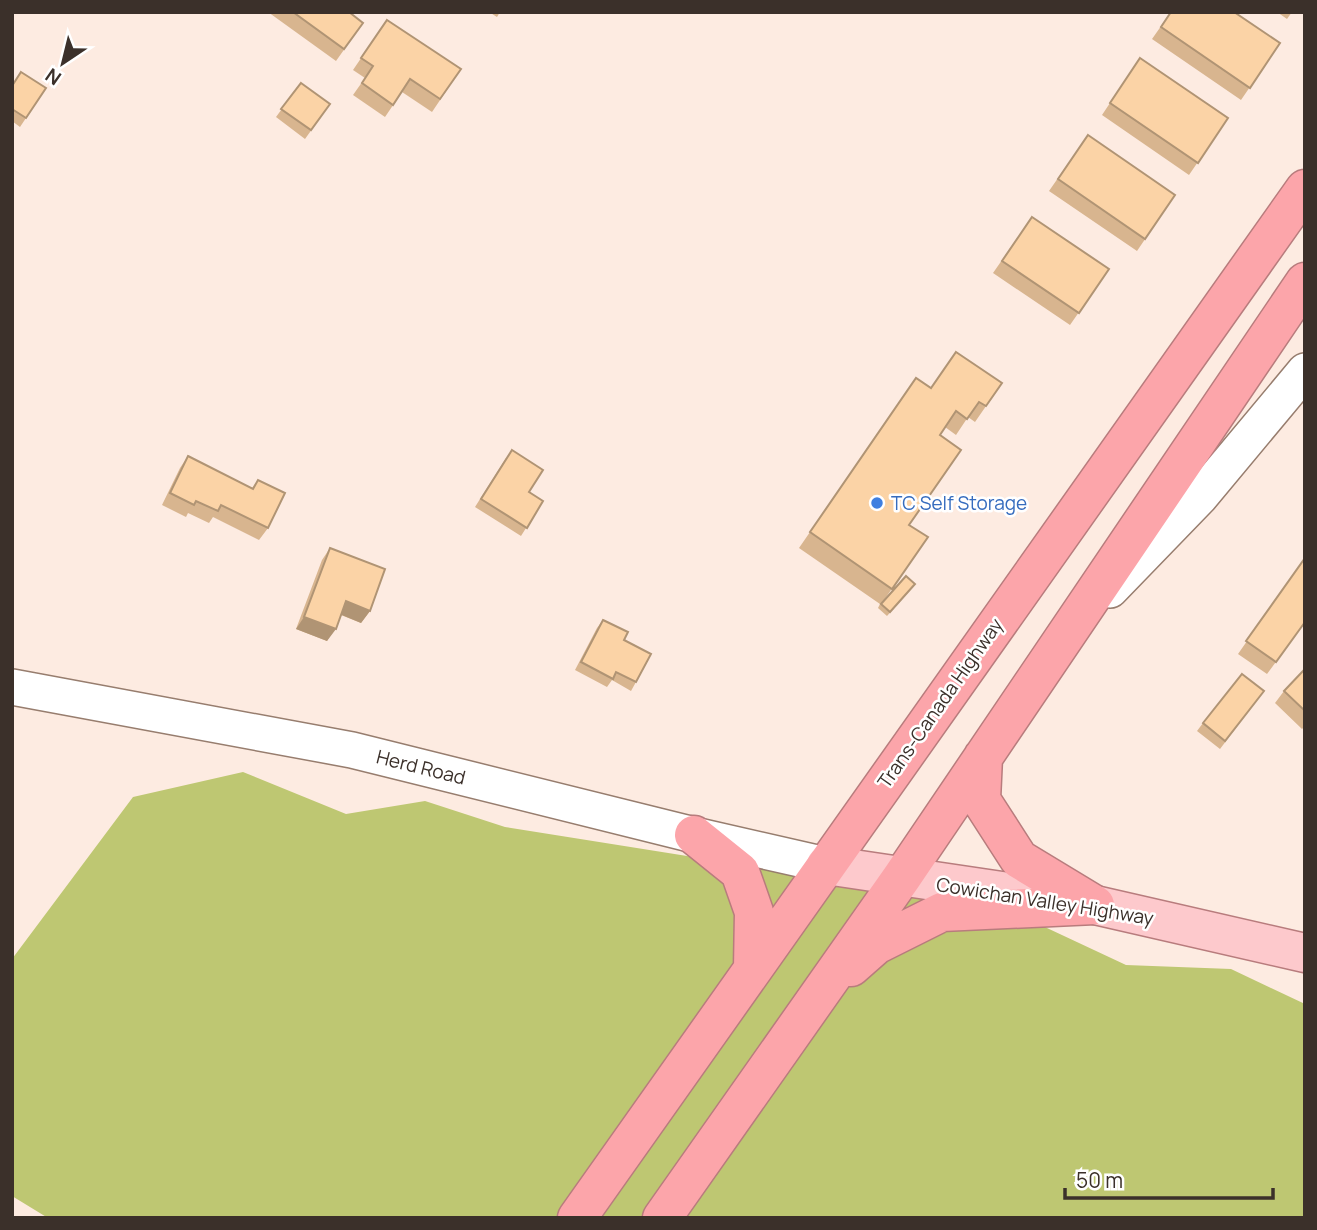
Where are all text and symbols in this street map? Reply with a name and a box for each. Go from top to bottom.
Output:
north arrow [28,28,98,98]
text: N [40,62,66,91]
place label: TC Self Storage [891,490,1027,516]
marker: TC Self Storage [869,495,885,511]
street label: Trans-Canada Highway [871,613,1009,793]
street label: Herd Road [374,743,468,791]
street label: Cowichan Valley Highway [934,871,1156,931]
scale bar [1065,1156,1273,1200]
text: 50 m [1076,1166,1123,1194]

